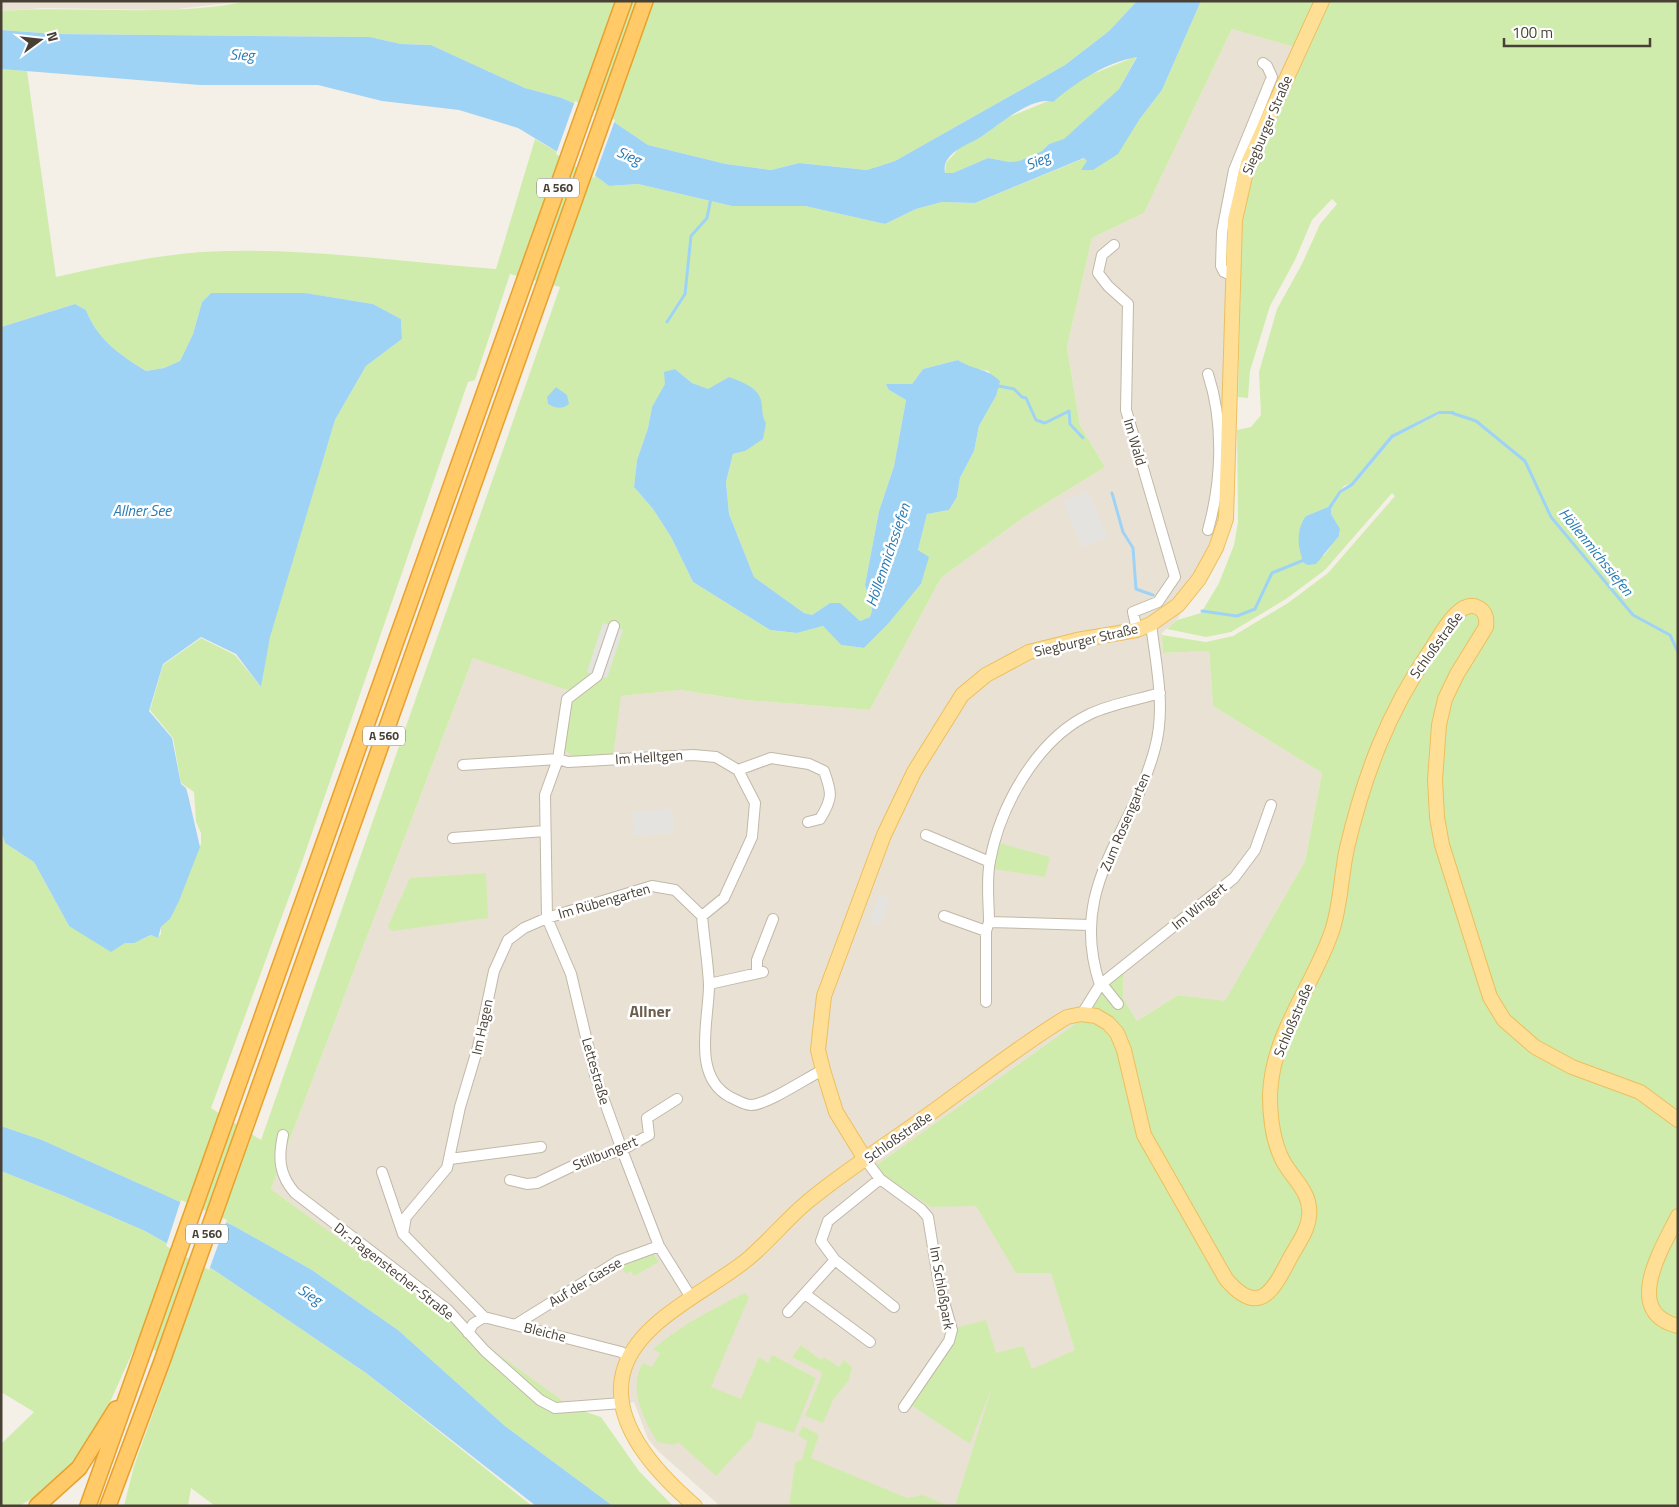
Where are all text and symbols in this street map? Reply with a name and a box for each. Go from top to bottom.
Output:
north arrow [15,15,65,65]
scale bar [1504,15,1650,47]
text: 100 m [1512,21,1553,44]
text: N [42,29,64,44]
water label: Sieg [229,43,257,66]
street label: Siegburger Straße [1236,72,1297,178]
water label: Sieg [613,140,647,172]
water label: Sieg [1022,144,1055,176]
road number: A 560 [537,178,579,198]
street label: Im Wald [1119,416,1152,468]
water label: Allner See [113,499,172,522]
water label: Höllenmichssiefen [859,500,916,609]
water label: Höllenmichssiefen [1554,503,1640,601]
street label: Schloßstraße [1404,607,1467,683]
street label: Siegburger Straße [1032,617,1140,662]
road number: A 560 [363,726,405,746]
street label: Im Helltgen [614,744,684,769]
street label: Zum Rosengarten [1094,769,1155,874]
street label: Im Rübengarten [555,877,652,924]
street label: Im Wingert [1167,877,1231,934]
street label: Schloßstraße [1268,980,1317,1060]
street label: Im Hagen [465,997,498,1057]
district label: Allner [629,999,671,1023]
street label: Lettestraße [577,1035,616,1107]
street label: Schloßstraße [860,1106,936,1168]
street label: Stillbungert [569,1130,640,1175]
street label: Dr.-Pagenstecher-Straße [330,1217,459,1324]
road number: A 560 [186,1224,228,1244]
street label: Im Schloßpark [925,1245,960,1331]
street label: Auf der Gasse [544,1252,625,1312]
water label: Sieg [294,1278,328,1312]
street label: Bleiche [522,1316,568,1347]

